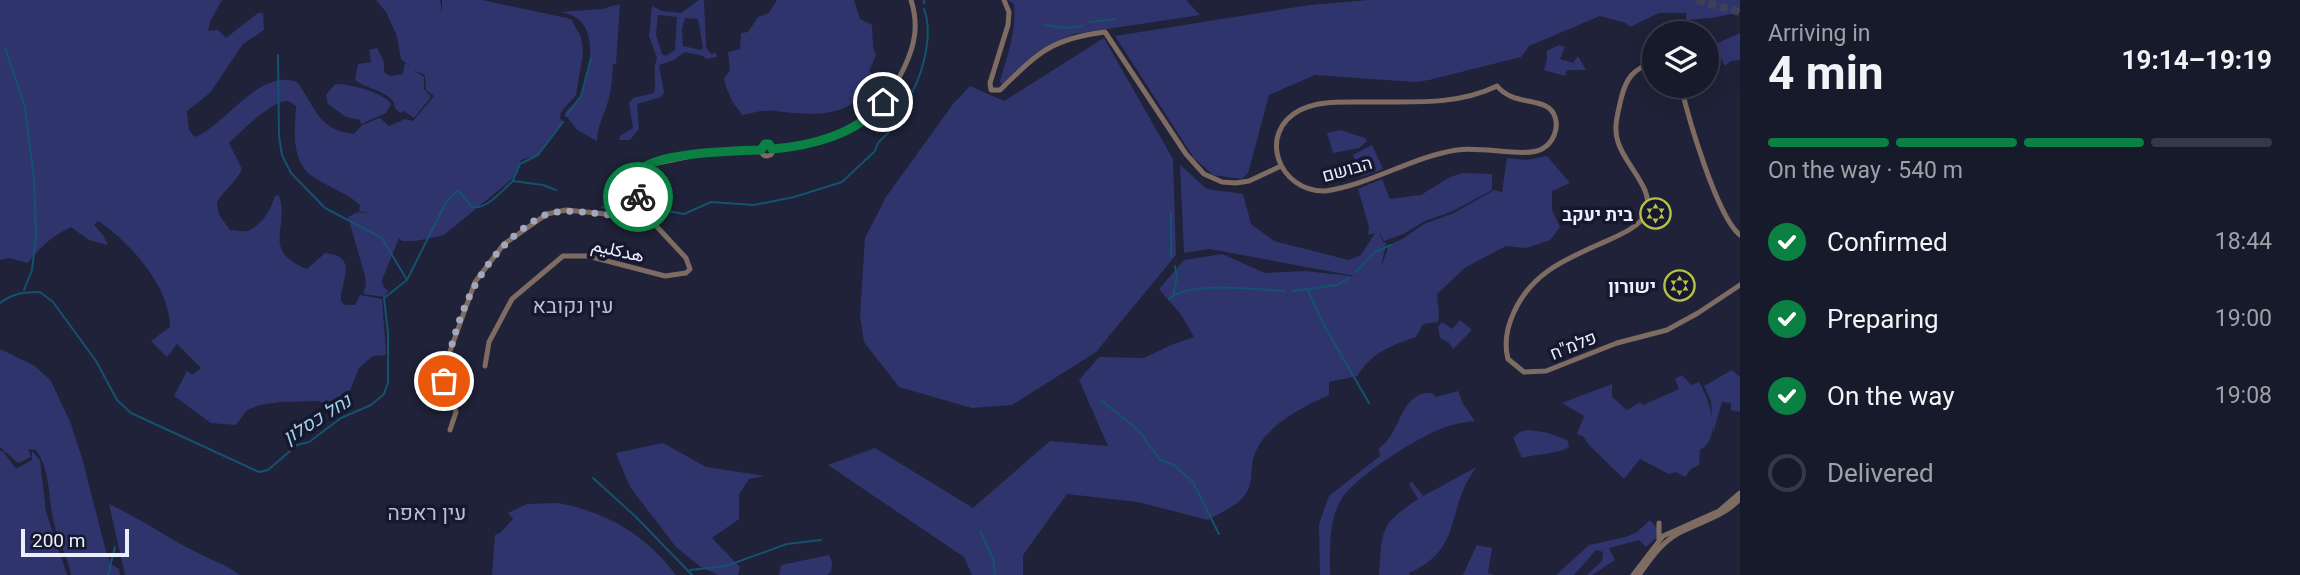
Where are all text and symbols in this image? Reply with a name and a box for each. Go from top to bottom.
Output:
text: Arriving in [1768,20,1871,47]
map controls [1642,21,1719,98]
button: layers [1642,21,1719,98]
text: 19:14–19:19 [2122,45,2272,75]
text: 4 min [1768,46,1884,100]
pin [853,72,913,132]
icon: home [864,83,902,121]
street label: הבושם [1320,152,1374,186]
text: On the way · 540 m [1768,157,1963,184]
courier [603,162,673,232]
icon: bike [619,178,657,216]
synagogue icon: בית יעקב [1639,197,1673,231]
place label: בית יעקב [1562,204,1633,225]
icon: check [1768,223,1806,261]
text: Confirmed [1827,227,1948,257]
text: 18:44 [2215,228,2272,255]
street label: هدكليم [589,234,646,268]
synagogue icon: ישורון [1662,269,1696,303]
place label: ישורון [1608,276,1656,297]
district label: עין נקובא [532,294,614,318]
icon: check [1768,300,1806,338]
text: Preparing [1827,304,1939,334]
text: 19:00 [2215,305,2272,332]
street label: פלמ"ח [1547,326,1599,364]
pin [414,351,474,411]
icon: bag [425,362,463,400]
icon: check [1768,377,1806,415]
text: On the way [1827,381,1955,411]
text: 19:08 [2215,382,2272,409]
water label: נחל כסלון [279,389,356,449]
text: Delivered [1827,458,1934,488]
district label: עין ראפה [387,501,467,525]
scale bar [21,526,130,558]
text: 200 m [32,529,85,552]

